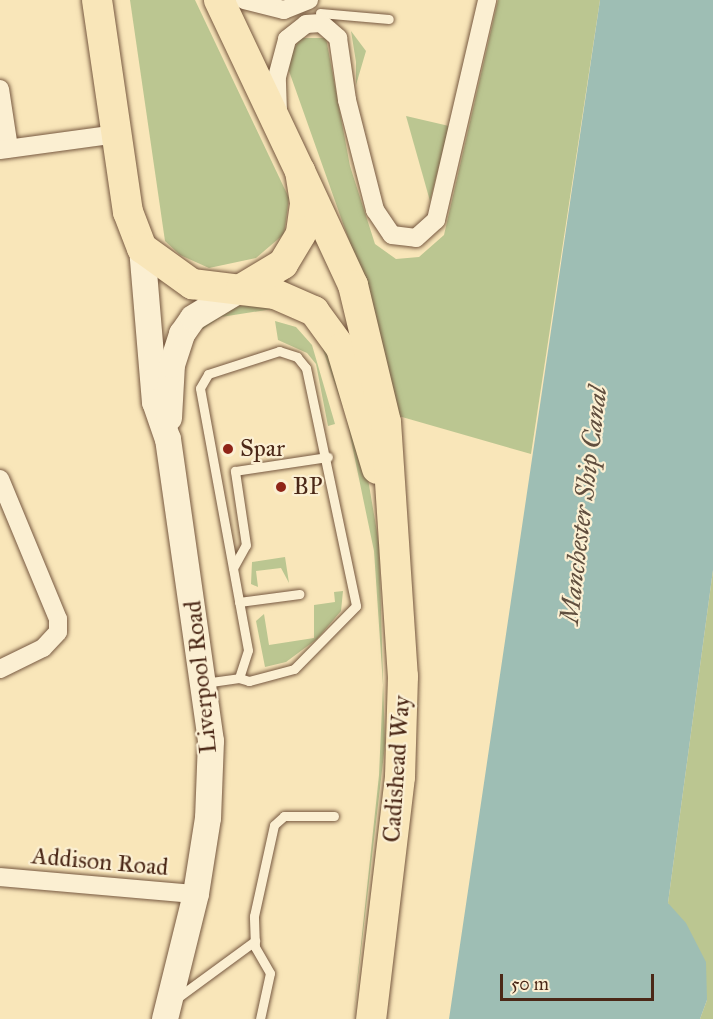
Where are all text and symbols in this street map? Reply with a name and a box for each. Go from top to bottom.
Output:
water label: Manchester Ship Canal [554,384,614,626]
place label: Spar [240,435,285,463]
marker: Spar [221,442,235,456]
place label: BP [293,473,322,501]
marker: BP [274,480,288,494]
street label: Liverpool Road [179,599,223,755]
street label: Cadishead Way [378,695,416,843]
street label: Addison Road [30,842,170,882]
scale bar [503,962,658,1000]
text: 50 m [511,973,549,995]

